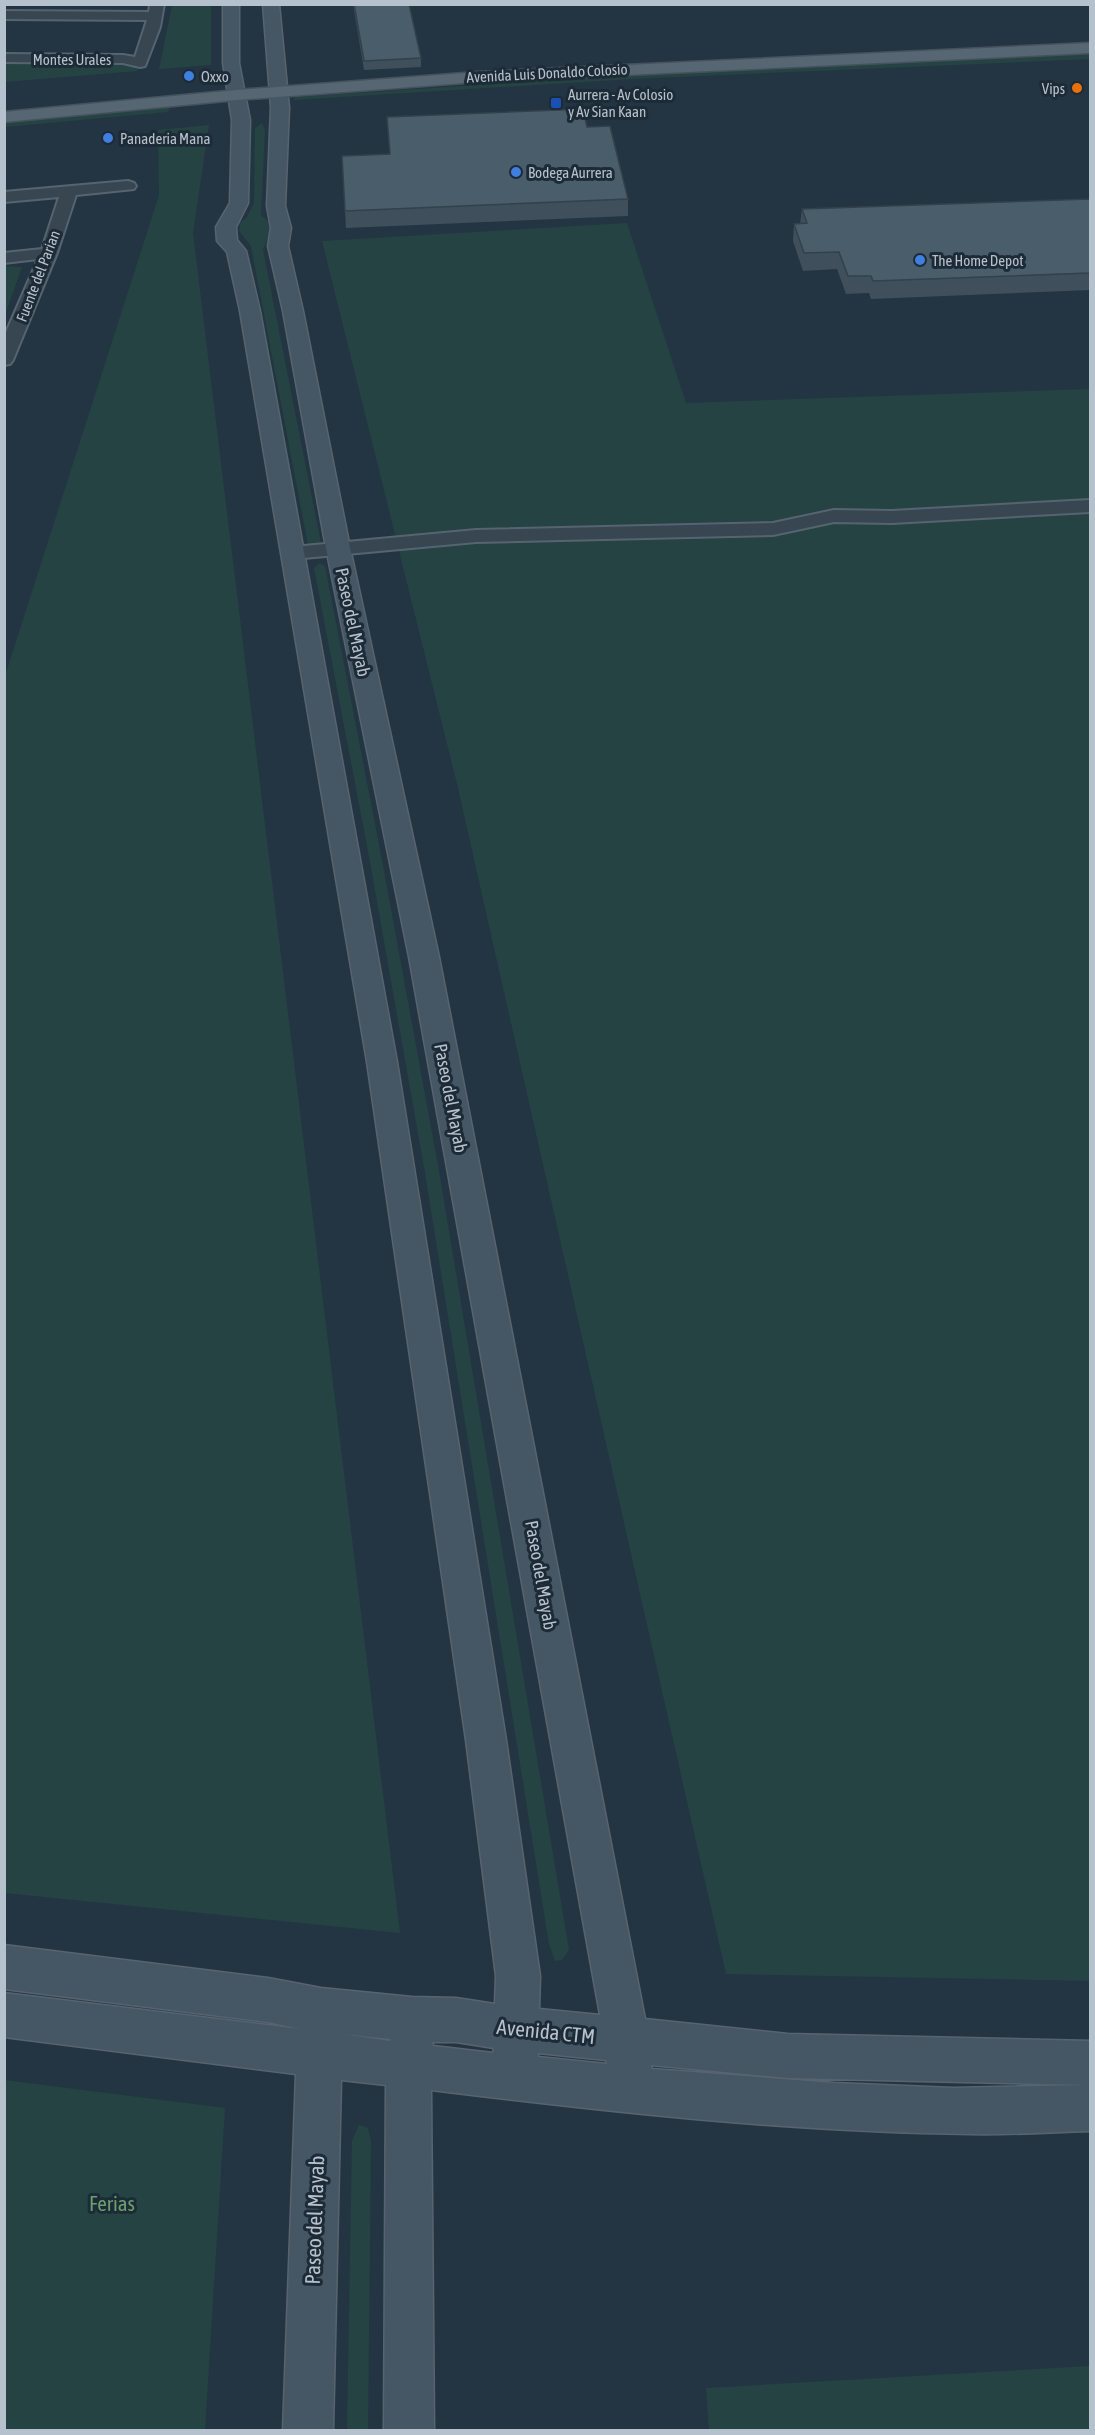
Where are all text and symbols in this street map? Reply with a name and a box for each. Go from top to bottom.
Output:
street label: Montes Urales [33,51,111,68]
street label: Avenida Luis Donaldo Colosio [466,60,628,86]
place label: Oxxo [201,68,229,85]
marker: Oxxo [182,69,196,83]
place label: Vips [1042,80,1065,97]
marker: Vips [1070,81,1084,95]
place label: Aurrera - Av Colosio y Av Sian Kaan [568,86,673,120]
marker: Aurrera - Av Colosio y Av Sian Kaan [549,96,563,110]
place label: Panaderia Mana [120,130,210,147]
marker: Panaderia Mana [101,131,115,145]
place label: Bodega Aurrera [528,164,613,181]
marker: Bodega Aurrera [509,165,523,179]
street label: Fuente del Parian [13,228,63,324]
place label: The Home Depot [932,252,1024,269]
marker: The Home Depot [913,253,927,267]
street label: Paseo del Mayab [331,566,375,678]
street label: Paseo del Mayab [430,1042,472,1154]
street label: Paseo del Mayab [521,1519,561,1631]
street label: Avenida CTM [496,2014,596,2048]
street label: Paseo del Mayab [300,2155,328,2285]
park label: Ferias [89,2191,135,2215]

